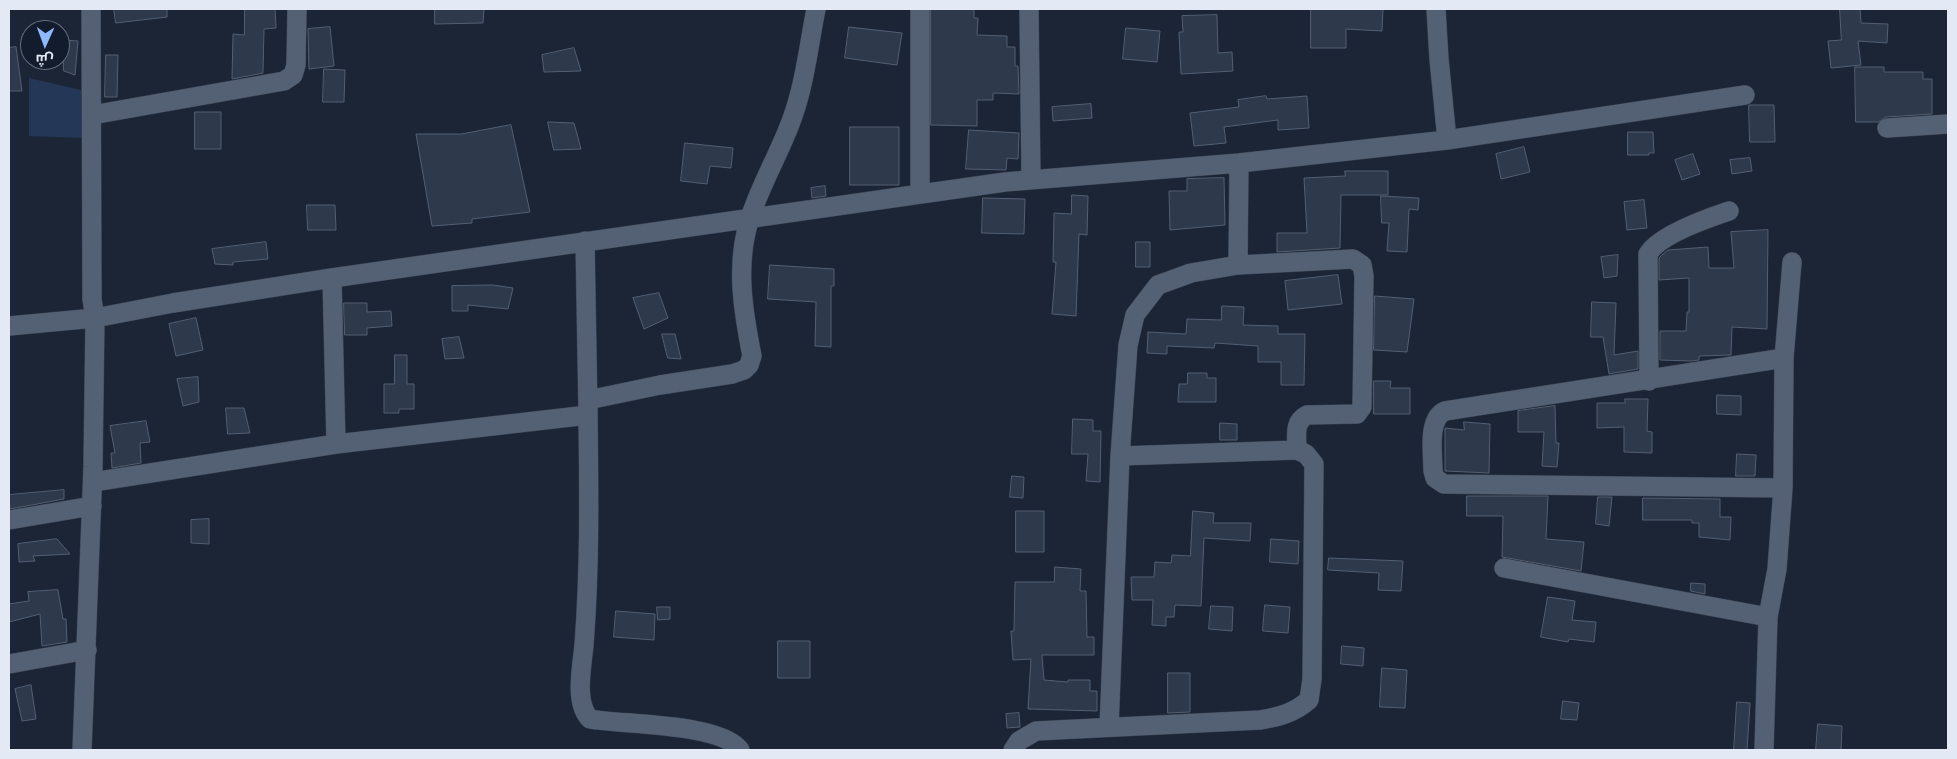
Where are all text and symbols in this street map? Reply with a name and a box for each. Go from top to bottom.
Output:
north arrow [20,20,70,70]
text: ش [35,51,54,68]

